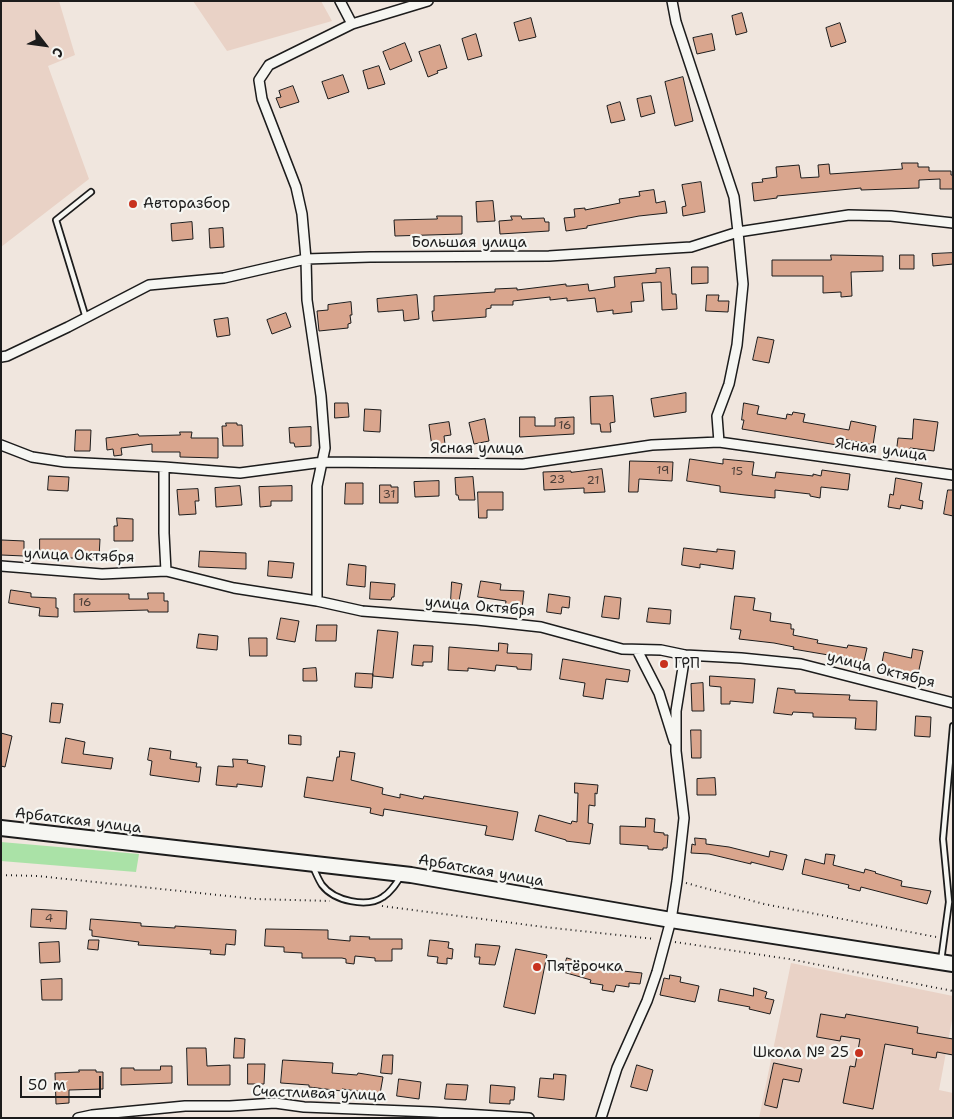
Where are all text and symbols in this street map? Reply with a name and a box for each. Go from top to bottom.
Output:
north arrow [20,20,70,70]
text: С [48,44,68,61]
place label: Авторазбор [143,195,230,213]
marker: Авторазбор [127,198,139,210]
street label: Большая улица [411,234,527,252]
house number: 16 [558,419,572,433]
street label: Ясная улица [834,435,928,465]
street label: Ясная улица [430,440,524,458]
house number: 19 [657,464,669,478]
house number: 15 [731,465,743,479]
house number: 23 [549,473,565,487]
house number: 21 [587,474,599,488]
house number: 31 [383,488,395,502]
street label: улица Октября [23,545,135,567]
street label: улица Октября [424,593,536,621]
house number: 16 [78,596,92,610]
street label: улица Октября [825,648,937,692]
place label: ГРП [674,655,700,673]
marker: ГРП [658,658,670,670]
street label: Арбатская улица [14,804,142,838]
street label: Арбатская улица [417,851,545,891]
house number: 4 [45,912,53,926]
place label: Пятёрочка [547,958,623,976]
marker: Пятёрочка [531,961,543,973]
place label: Школа № 25 [753,1044,849,1062]
marker: Школа № 25 [853,1047,865,1059]
scale bar [22,1066,104,1098]
text: 50 m [28,1075,66,1095]
street label: Счастливая улица [252,1083,386,1105]

